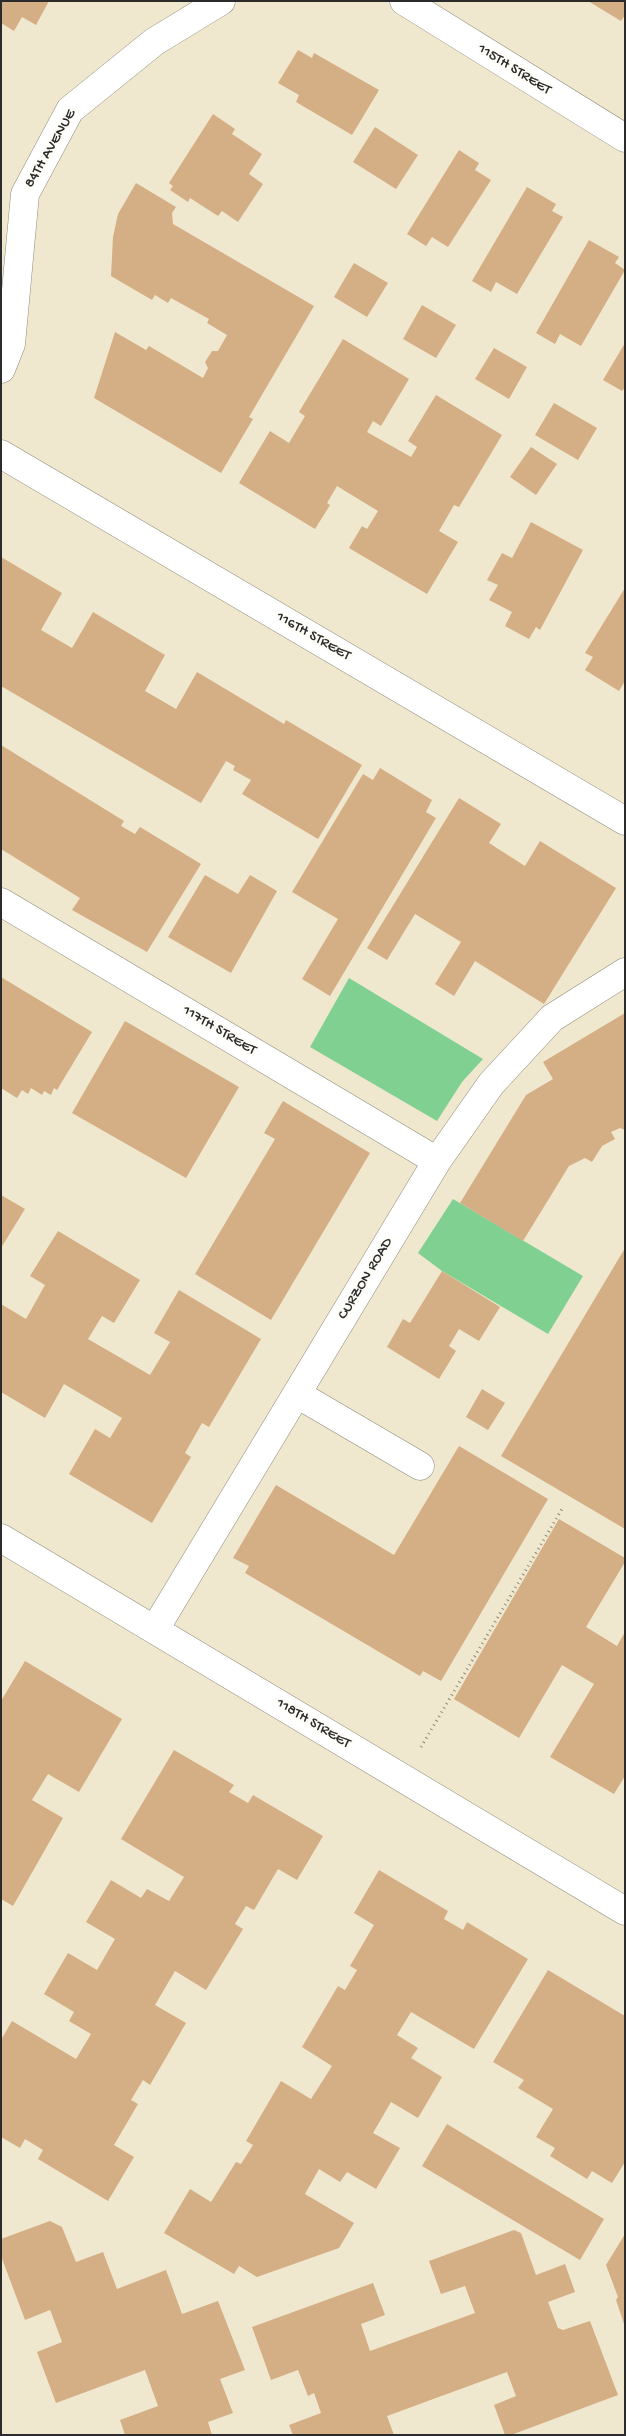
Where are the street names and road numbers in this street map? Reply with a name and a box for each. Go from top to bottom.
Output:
street label: 115TH STREET [474,40,554,100]
street label: 84TH AVENUE [21,107,81,191]
street label: 116TH STREET [273,609,353,665]
street label: 117TH STREET [179,1002,259,1060]
street label: CURZON ROAD [335,1235,397,1323]
street label: 118TH STREET [273,1695,353,1753]

